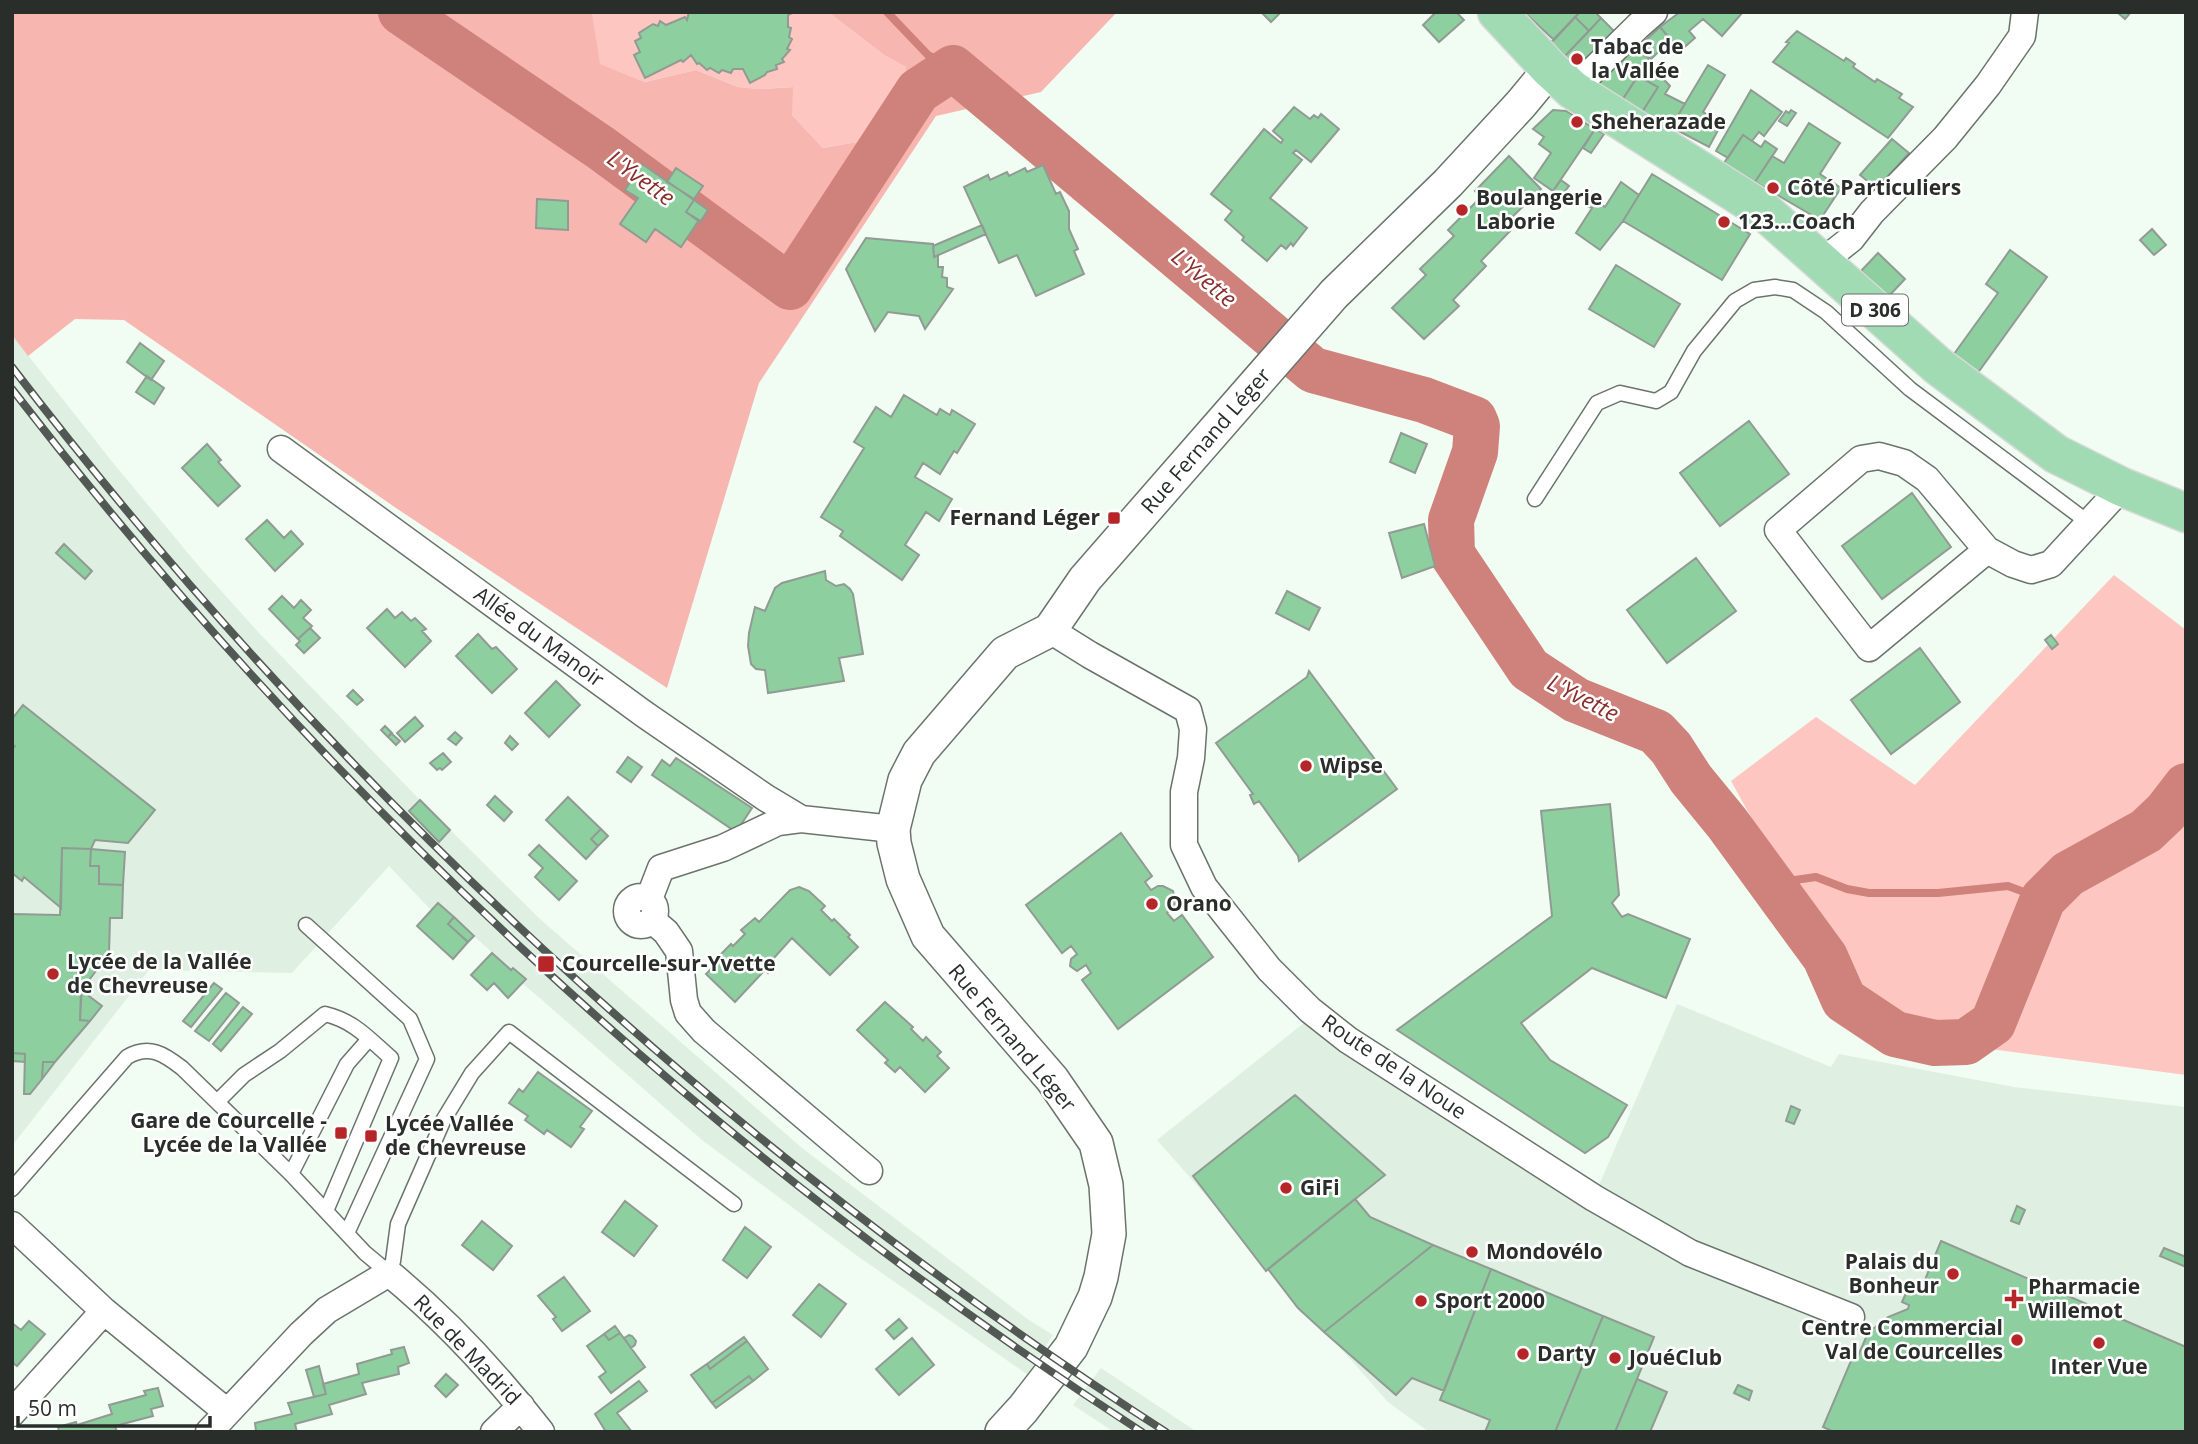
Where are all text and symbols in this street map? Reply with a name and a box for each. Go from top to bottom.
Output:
place label: Tabac de la Vallée [1591,32,1684,84]
marker: Tabac de la Vallée [1569,51,1585,67]
place label: Sheherazade [1591,107,1726,135]
marker: Sheherazade [1569,114,1585,130]
water label: L'Yvette [601,142,682,213]
place label: Côté Particuliers [1787,173,1961,201]
marker: Côté Particuliers [1765,180,1781,196]
place label: Boulangerie Laborie [1476,183,1602,235]
marker: Boulangerie Laborie [1454,202,1470,218]
place label: 123...Coach [1738,207,1856,235]
marker: 123...Coach [1716,214,1732,230]
water label: L'Yvette [1165,240,1244,314]
road number: D 306 [1842,294,1908,326]
street label: Rue Fernand Léger [1134,361,1277,519]
place label: Fernand Léger [949,503,1100,531]
marker: Fernand Léger [1106,510,1122,526]
street label: Allée du Manoir [469,580,610,693]
water label: L'Yvette [1542,666,1625,729]
place label: Wipse [1320,751,1383,779]
marker: Wipse [1298,758,1314,774]
place label: Orano [1166,889,1232,917]
marker: Orano [1144,896,1160,912]
place label: Lycée de la Vallée de Chevreuse [67,947,252,999]
place label: Courcelle-sur-Yvette [562,949,776,977]
marker: Courcelle-sur-Yvette [536,954,556,974]
street label: Rue Fernand Léger [943,958,1083,1117]
marker: Lycée de la Vallée de Chevreuse [45,966,61,982]
street label: Route de la Noue [1317,1007,1472,1125]
place label: Gare de Courcelle - Lycée de la Vallée [130,1106,327,1158]
place label: Lycée Vallée de Chevreuse [385,1109,526,1161]
marker: Gare de Courcelle - Lycée de la Vallée [333,1125,349,1141]
marker: Lycée Vallée de Chevreuse [363,1128,379,1144]
place label: GiFi [1300,1173,1340,1201]
marker: GiFi [1278,1180,1294,1196]
place label: Mondovélo [1486,1237,1603,1265]
marker: Mondovélo [1464,1244,1480,1260]
place label: Palais du Bonheur [1845,1247,1939,1299]
marker: Palais du Bonheur [1945,1266,1961,1282]
place label: Pharmacie Willemot [2028,1272,2140,1324]
place label: Sport 2000 [1435,1286,1545,1314]
street label: Rue de Madrid [408,1288,528,1411]
marker: Pharmacie Willemot [2006,1291,2022,1307]
marker: Sport 2000 [1413,1293,1429,1309]
place label: Centre Commercial Val de Courcelles [1801,1313,2003,1365]
marker: Centre Commercial Val de Courcelles [2009,1332,2025,1348]
marker: Inter Vue [2091,1335,2107,1351]
place label: Darty [1537,1339,1596,1367]
place label: JouéClub [1627,1343,1722,1371]
marker: Darty [1515,1346,1531,1362]
marker: JouéClub [1607,1350,1623,1366]
place label: Inter Vue [2050,1352,2148,1380]
scale bar [18,1384,210,1428]
text: 50 m [28,1394,77,1422]

